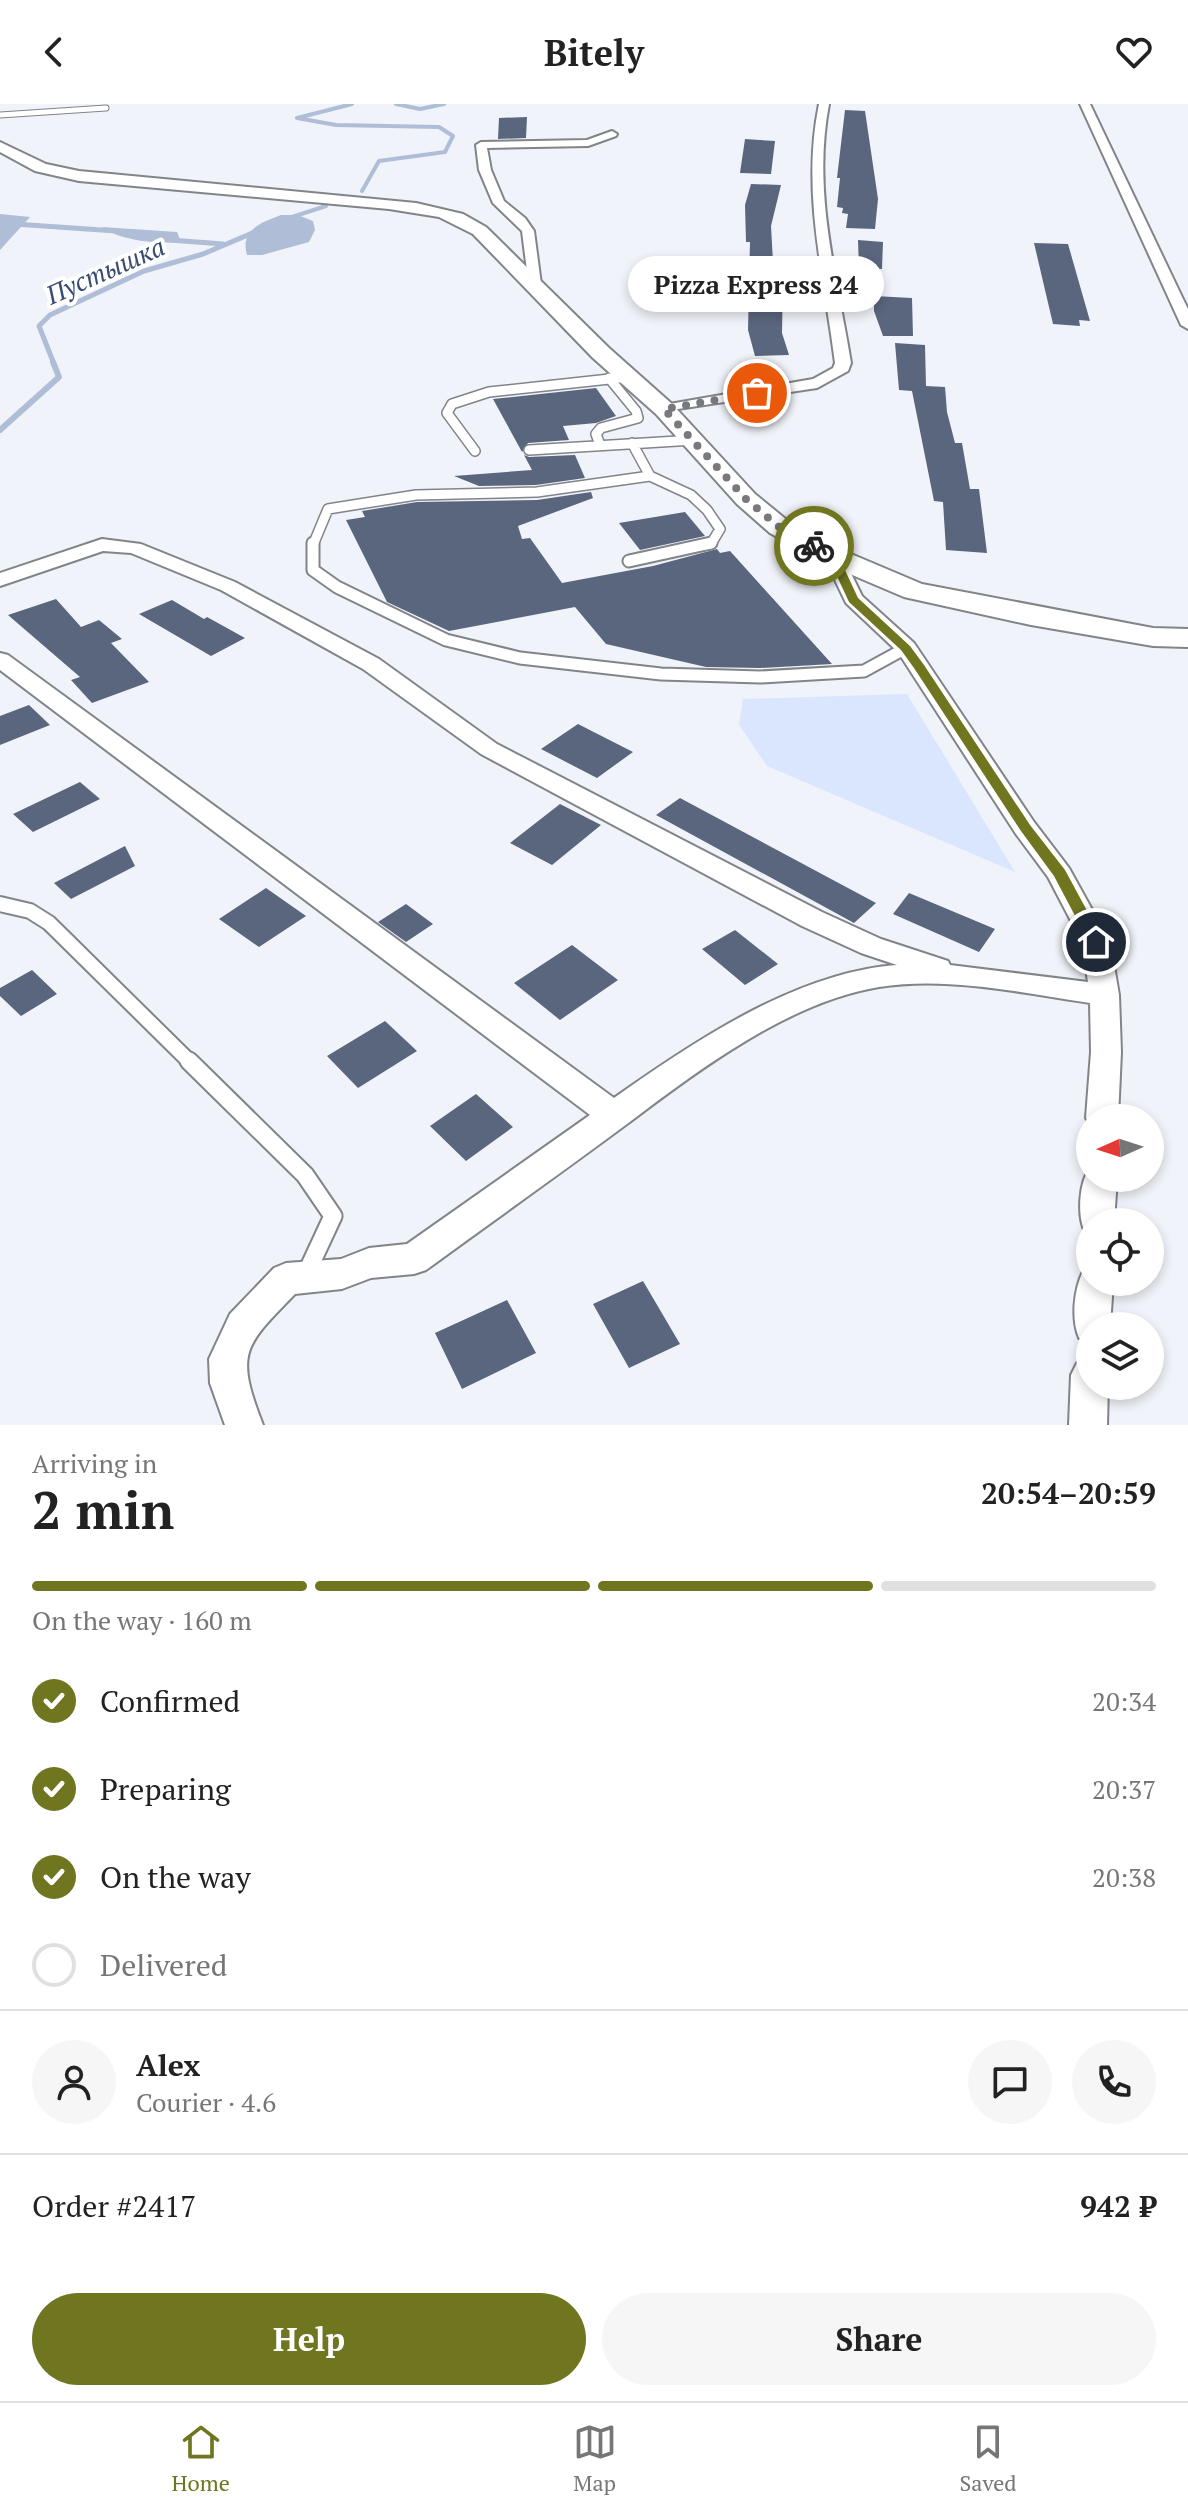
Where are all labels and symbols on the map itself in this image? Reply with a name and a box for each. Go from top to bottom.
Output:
water label: Пустышка [39,229,170,312]
callout: Pizza Express 24 [629,257,885,313]
pin [723,359,791,427]
courier [774,506,854,586]
pin [1062,908,1130,976]
north arrow [1076,1104,1164,1192]

